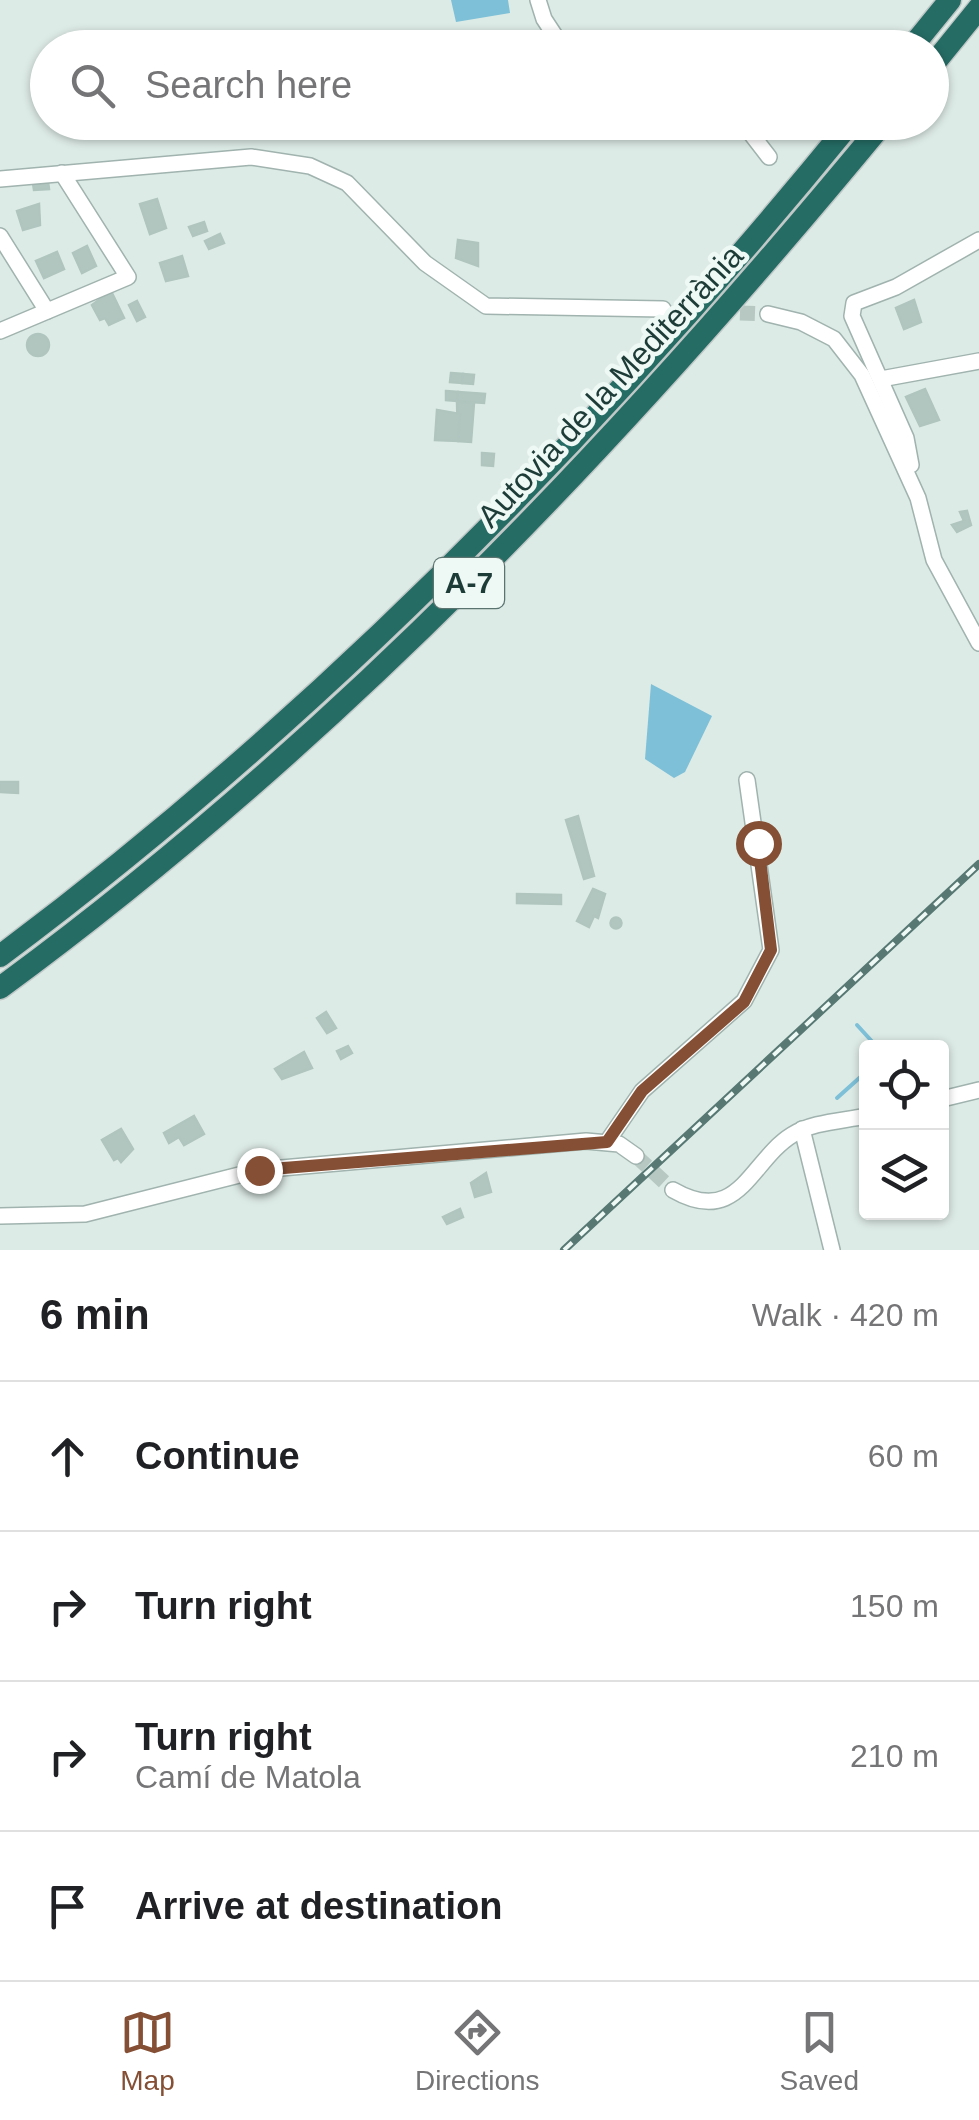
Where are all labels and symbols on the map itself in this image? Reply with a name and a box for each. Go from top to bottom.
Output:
street label: Autovia de la Mediterrània [470,238,750,534]
road number: A-7 [434,558,504,608]
route start [736,821,782,867]
route end [237,1148,283,1194]

